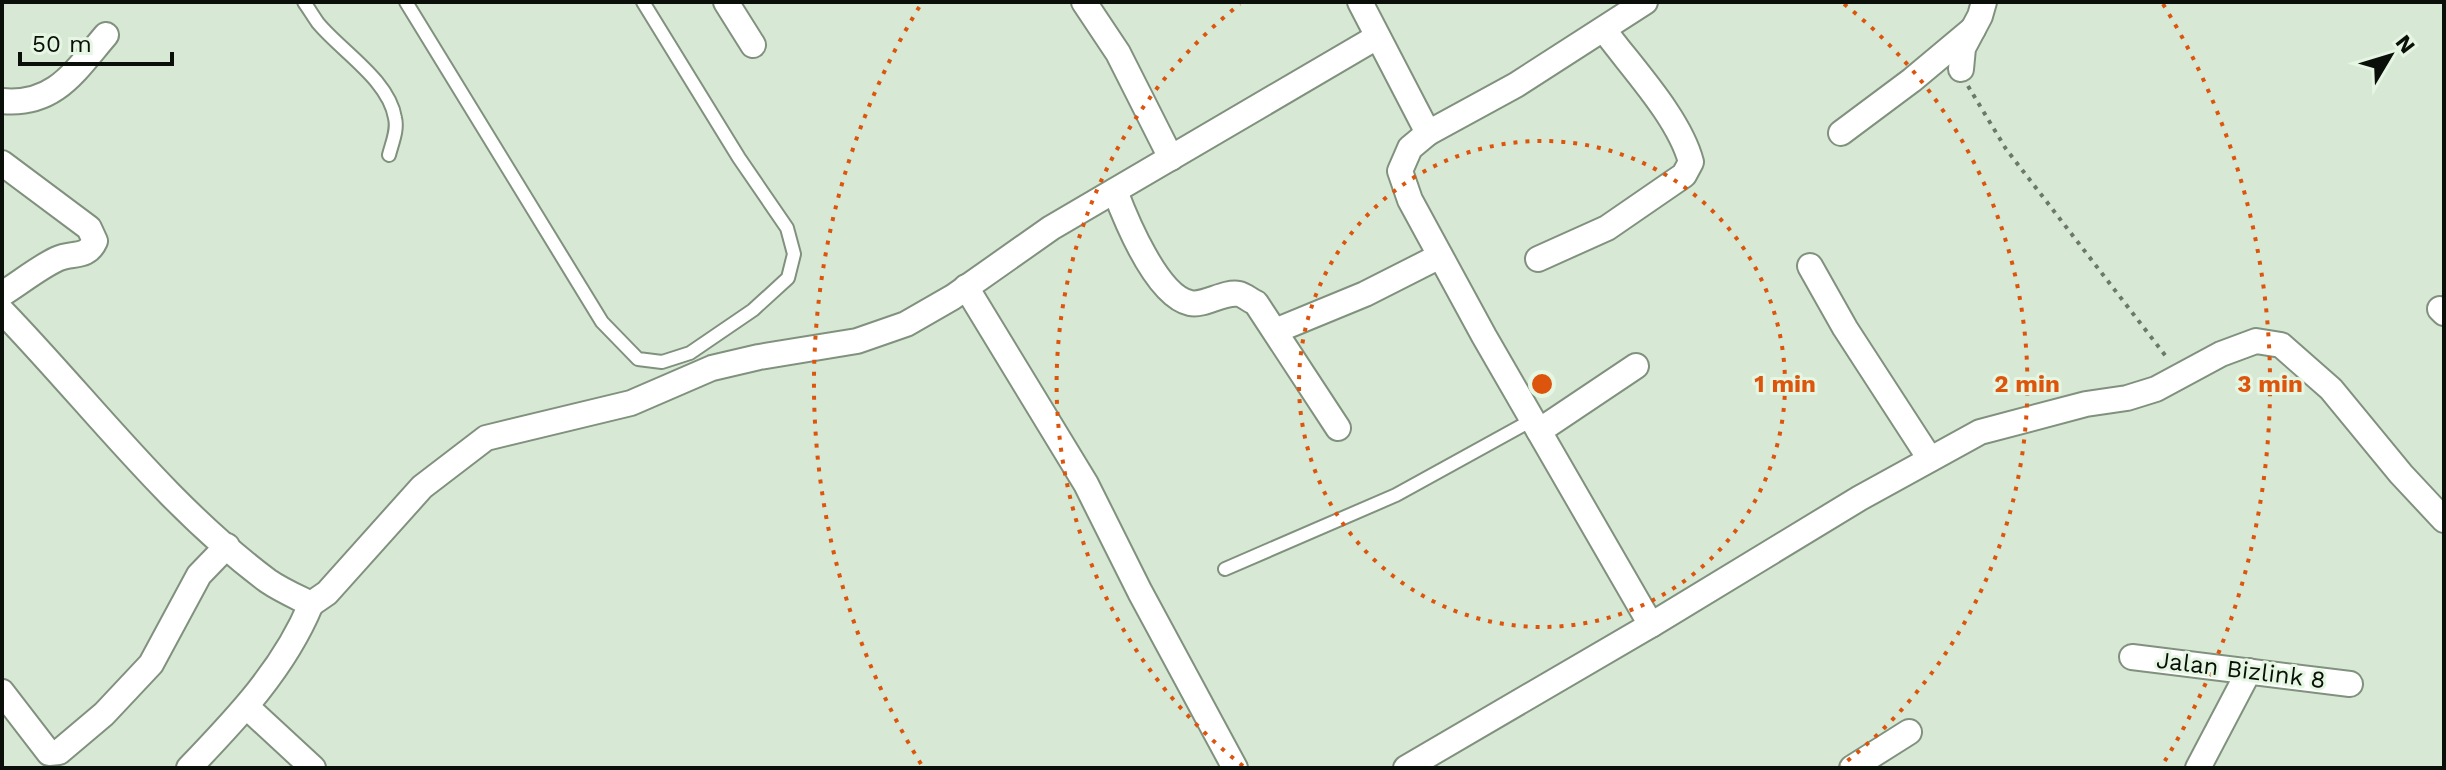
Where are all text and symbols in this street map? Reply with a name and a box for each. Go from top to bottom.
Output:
scale bar [20,16,172,66]
north arrow [2350,16,2430,96]
text: 50 m [32,30,92,58]
text: N [2390,30,2420,58]
centre of rings [1528,370,1556,398]
text: 1 min [1754,370,1816,398]
text: 2 min [1994,370,2060,398]
text: 3 min [2237,370,2303,398]
street label: Jalan Bizlink 8 [2155,646,2327,694]

